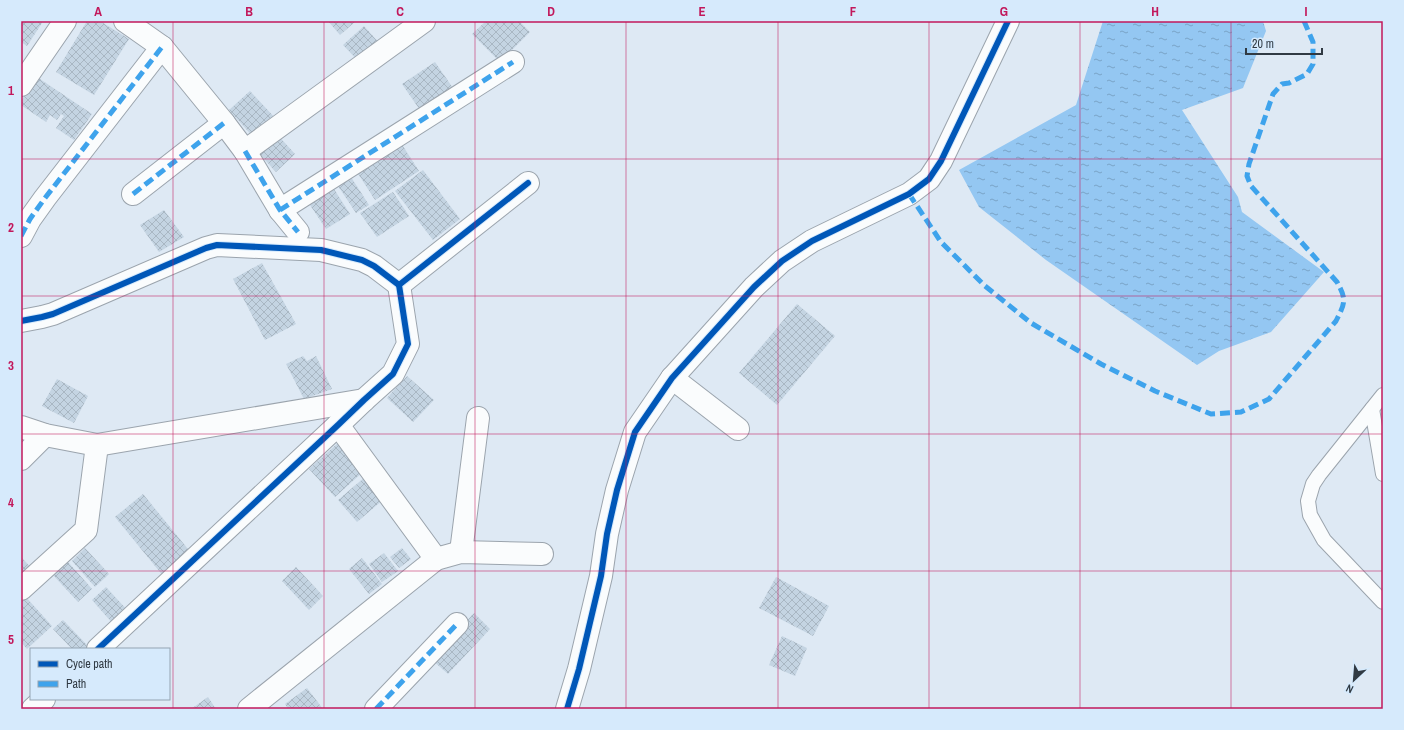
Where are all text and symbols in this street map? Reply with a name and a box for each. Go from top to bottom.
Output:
text: A [94,3,102,20]
text: B [245,3,253,20]
text: C [396,3,404,20]
text: D [547,3,555,20]
text: E [698,3,706,20]
text: F [850,3,857,20]
text: G [1000,3,1008,20]
text: H [1151,3,1159,20]
text: I [1305,3,1308,20]
scale bar [1246,30,1322,56]
text: 20 m [1252,36,1274,52]
text: 1 [8,82,14,99]
text: 2 [8,219,14,236]
text: 3 [8,357,14,374]
text: 4 [8,494,14,511]
text: 5 [8,631,14,648]
legend [30,648,170,700]
text: Cycle path [66,656,113,672]
north arrow [1334,660,1374,700]
text: Path [66,676,86,692]
text: N [1344,681,1356,697]

